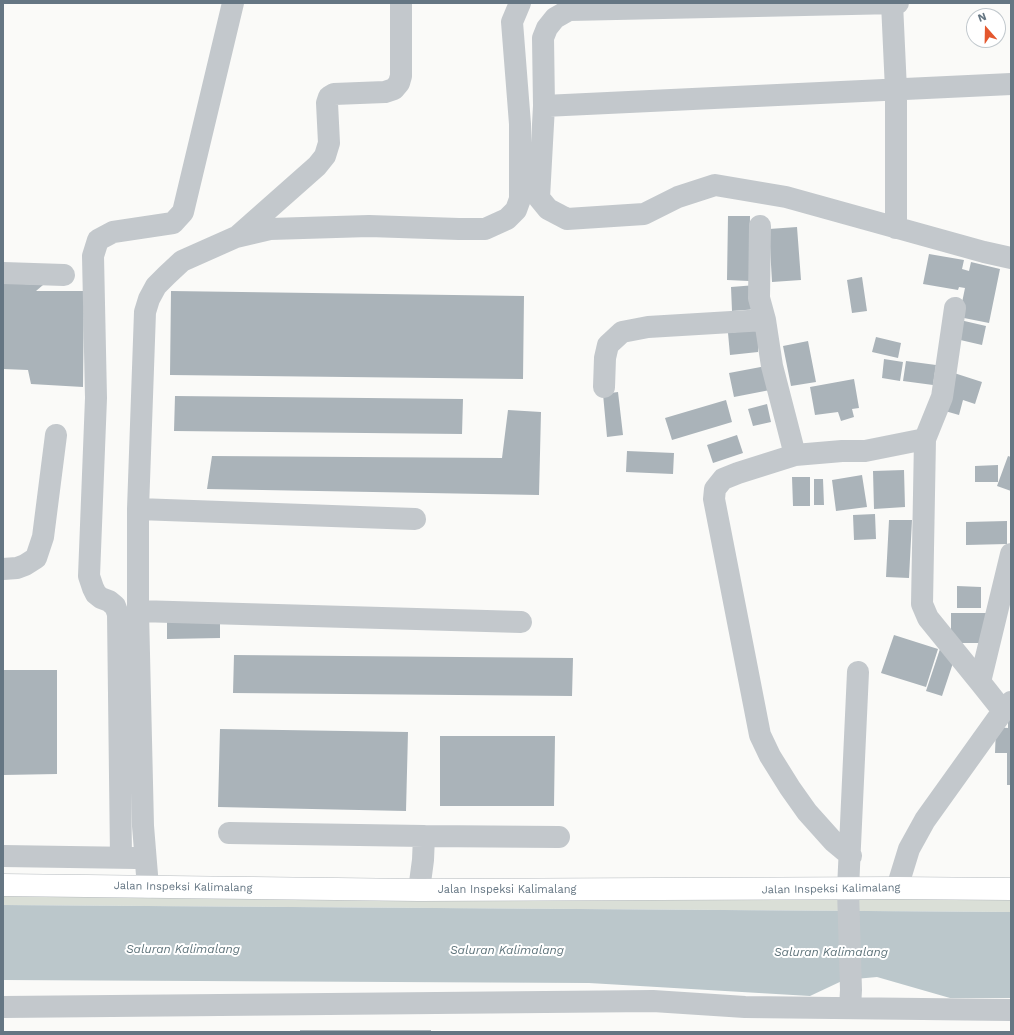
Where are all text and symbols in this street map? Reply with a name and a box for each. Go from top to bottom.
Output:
north arrow [966,8,1006,48]
text: N [976,10,988,25]
street label: Jalan Inspeksi Kalimalang [114,879,252,895]
street label: Jalan Inspeksi Kalimalang [762,881,900,897]
street label: Jalan Inspeksi Kalimalang [438,883,576,897]
water label: Saluran Kalimalang [126,942,240,956]
water label: Saluran Kalimalang [450,943,564,957]
water label: Saluran Kalimalang [774,945,888,959]

